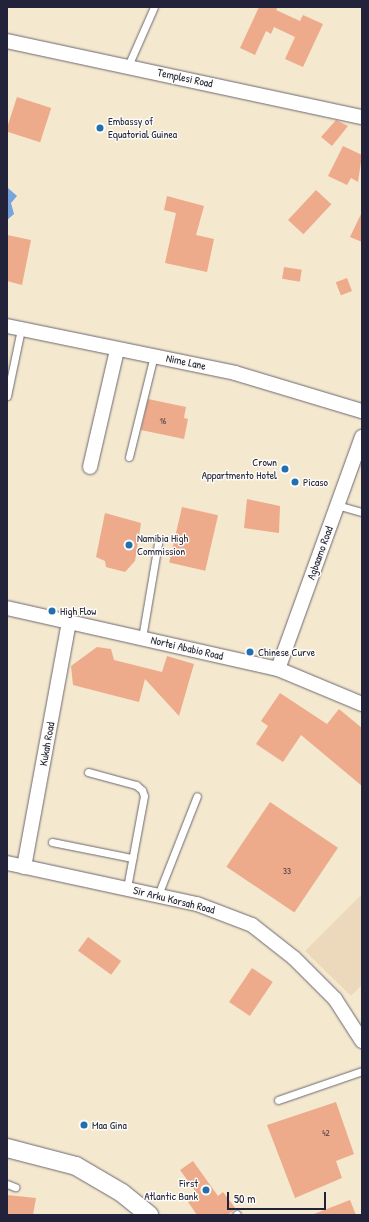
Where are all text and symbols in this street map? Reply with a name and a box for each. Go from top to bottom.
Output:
street label: Templesi Road [156,66,214,90]
place label: Embassy of Equatorial Guinea [108,115,177,141]
marker: Embassy of Equatorial Guinea [95,123,105,133]
street label: Nime Lane [165,351,207,373]
house number: 16 [160,416,166,426]
place label: Crown Appartmento Hotel [202,456,277,482]
marker: Crown Appartmento Hotel [280,464,290,474]
place label: Picaso [303,475,328,489]
marker: Picaso [290,477,300,487]
street label: Agbaamo Road [304,524,336,582]
place label: Namibia High Commission [137,532,188,558]
marker: Namibia High Commission [124,540,134,550]
place label: High Flow [60,604,96,618]
marker: High Flow [47,606,57,616]
street label: Nortei Ababio Road [150,633,224,663]
place label: Chinese Curve [258,645,315,659]
marker: Chinese Curve [245,647,255,657]
street label: Kukah Road [37,721,57,767]
house number: 33 [283,866,291,876]
street label: Sir Arku Korsah Road [132,883,216,917]
place label: Maa Gina [92,1118,127,1132]
marker: Maa Gina [79,1120,89,1130]
house number: 42 [322,1128,330,1138]
place label: First Atlantic Bank [144,1177,198,1203]
scale bar [229,1184,328,1210]
marker: First Atlantic Bank [201,1185,211,1195]
text: 50 m [234,1190,255,1207]

